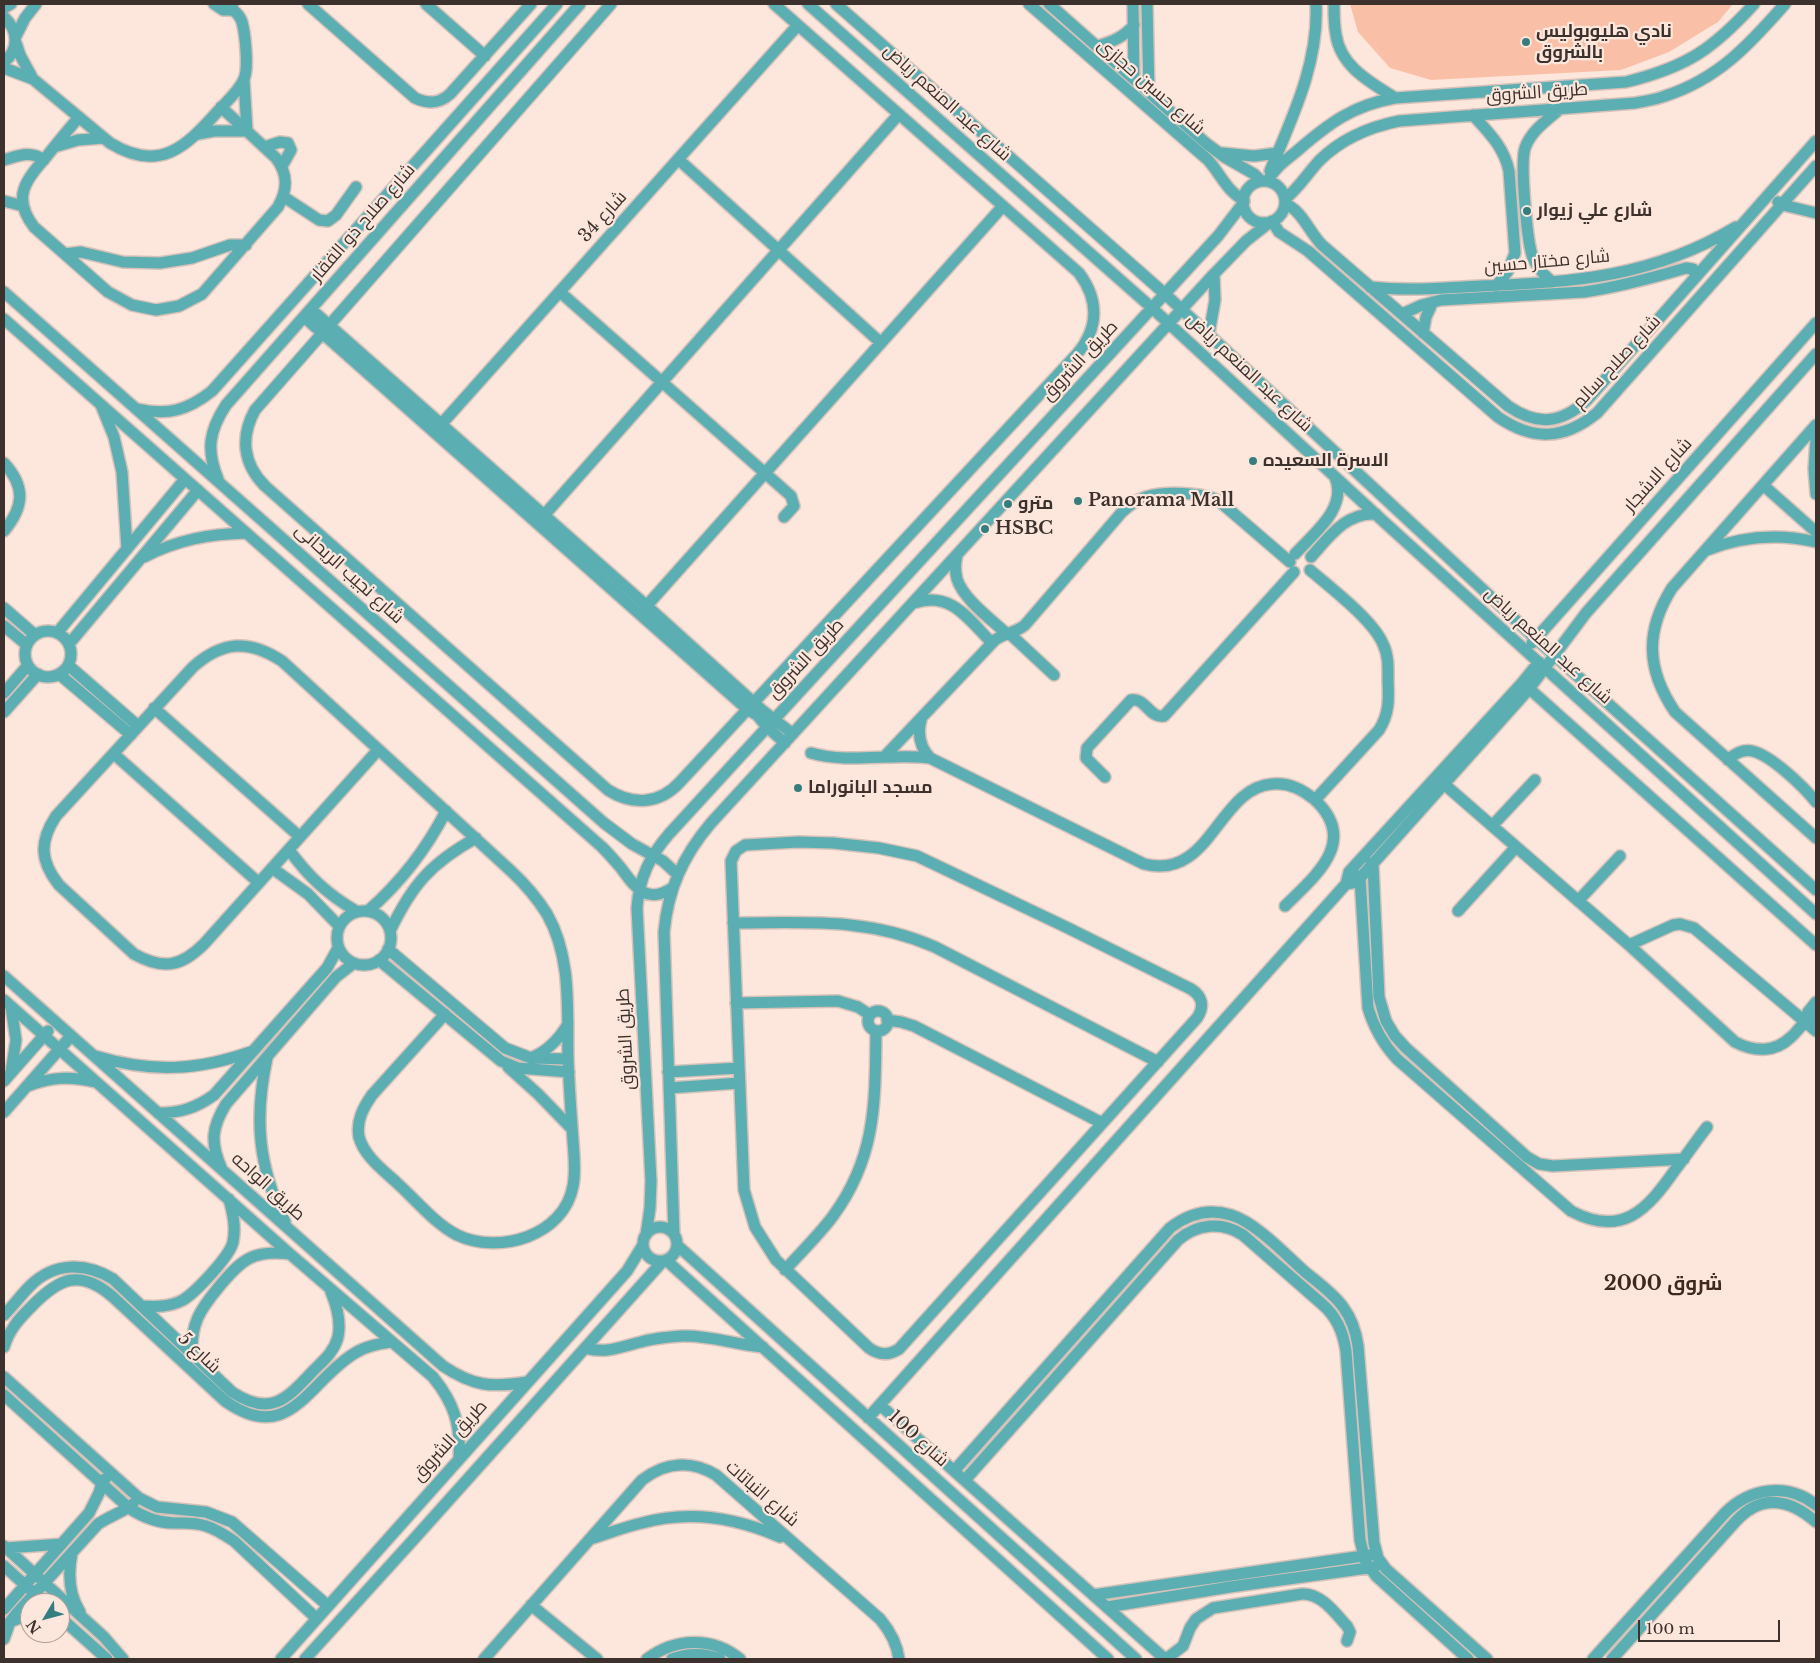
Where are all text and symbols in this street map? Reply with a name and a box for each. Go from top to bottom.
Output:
place label: نادي هليوبوليس بالشروق [1536,21,1672,64]
street label: شارع حسين حجازى [1093,34,1209,140]
marker: نادي هليوبوليس بالشروق [1520,36,1532,48]
street label: شارع عبد المنعم رياض [879,40,1015,166]
street label: طريق الشروق [1485,79,1589,107]
street label: شارع صلاح ذو الفقار [306,160,420,286]
street label: شارع 34 [574,187,632,247]
place label: شارع علي زيوار [1537,200,1652,222]
marker: شارع علي زيوار [1521,205,1533,217]
street label: شارع مختار حسين [1483,246,1611,278]
street label: شارع عبد المنعم رياض [1182,309,1316,437]
street label: شارع صلاح سالم [1568,311,1666,413]
street label: طريق الشروق [1037,316,1123,406]
street label: شارع الاشجار [1619,433,1697,517]
place label: الاسرة السعيده [1263,450,1389,472]
marker: الاسرة السعيده [1247,455,1259,467]
place label: Panorama Mall [1088,490,1234,512]
place label: مترو [1018,493,1053,515]
marker: Panorama Mall [1072,495,1084,507]
marker: مترو [1002,498,1014,510]
place label: HSBC [995,518,1053,540]
street label: شارع نجيب الريحانى [290,519,408,629]
marker: HSBC [979,523,991,535]
street label: شارع عبد المنعم رياض [1480,583,1616,709]
street label: طريق الشروق [763,614,849,704]
place label: مسجد البانوراما [808,777,933,799]
marker: مسجد البانوراما [792,782,804,794]
street label: طريق الشروق [613,988,639,1090]
street label: طريق الواحه [227,1148,309,1226]
district label: شروق 2000 [1604,1272,1722,1296]
street label: شارع 5 [173,1328,225,1378]
street label: طريق الشروق [408,1396,492,1486]
street label: شارع 100 [883,1406,953,1472]
street label: شارع النباتات [721,1456,803,1532]
north arrow [20,1593,70,1643]
scale bar [1640,1610,1782,1642]
text: N [23,1616,45,1637]
text: 100 m [1646,1619,1695,1638]

